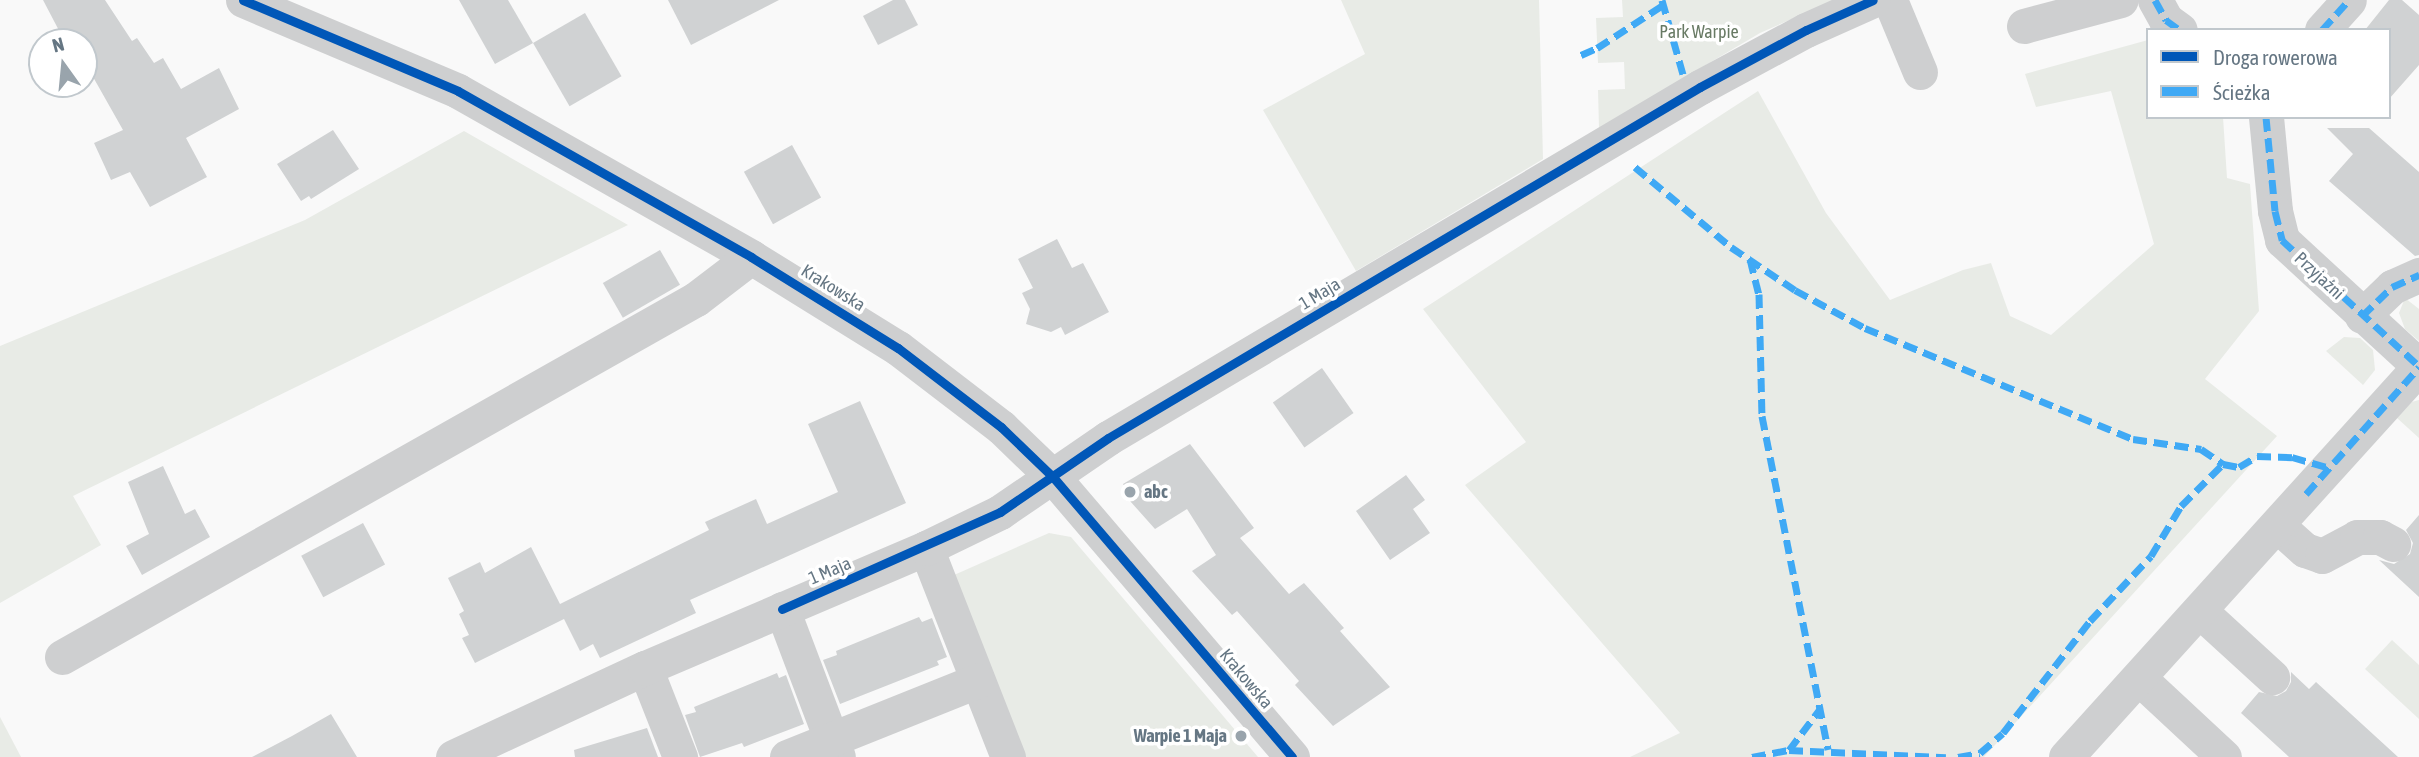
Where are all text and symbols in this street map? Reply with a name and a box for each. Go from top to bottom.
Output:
park label: Park Warpie [1659,21,1739,43]
north arrow [28,28,98,98]
legend [2146,28,2391,119]
text: N [50,33,66,57]
text: Droga rowerowa [2213,45,2338,69]
text: Ścieżka [2213,80,2271,104]
street label: Przyjaźni [2290,248,2348,304]
street label: Krakowska [797,260,869,316]
street label: 1 Maja [1296,273,1344,315]
place label: abc [1144,481,1168,503]
marker: abc [1122,484,1138,500]
street label: 1 Maja [806,552,854,590]
street label: Krakowska [1215,645,1277,713]
place label: Warpie 1 Maja [1134,725,1227,747]
marker: Warpie 1 Maja [1233,728,1249,744]

